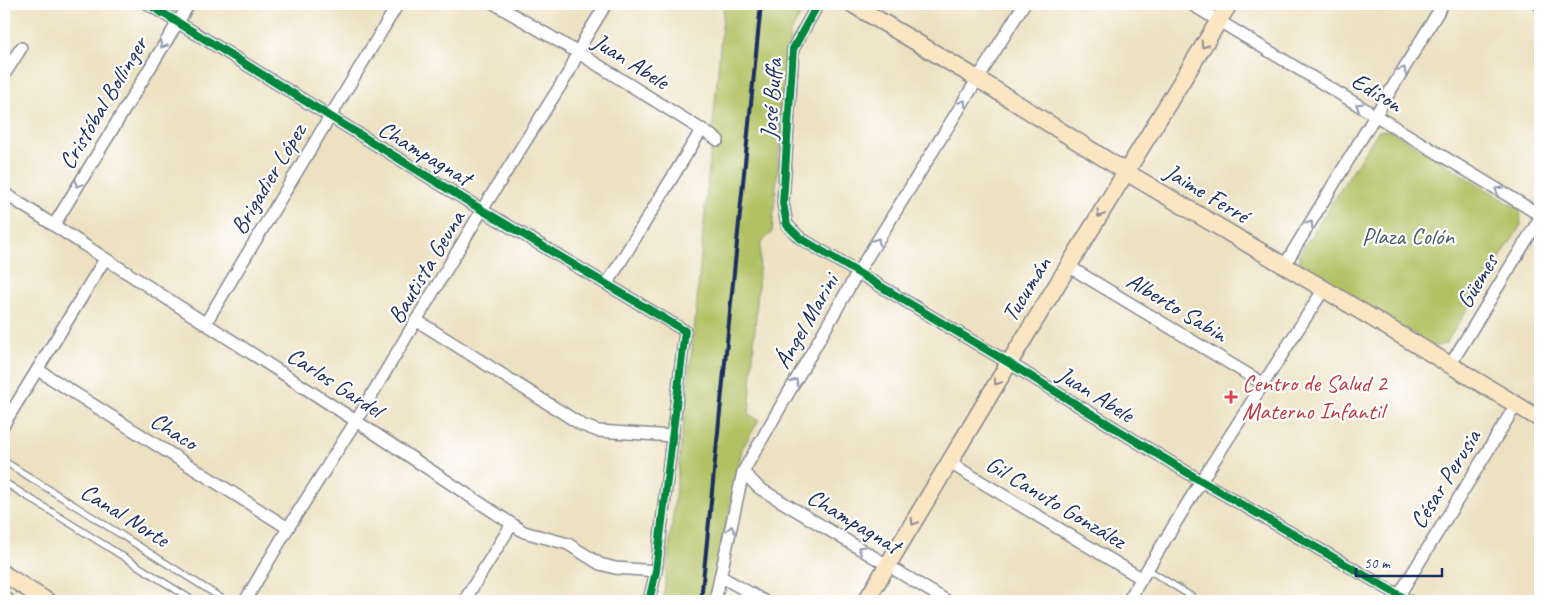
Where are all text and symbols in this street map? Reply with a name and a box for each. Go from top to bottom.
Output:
street label: Juan Abele [587,25,676,97]
street label: Cristóbal Bollinger [52,29,155,175]
one-way arrow [160,40,170,49]
one-way arrow [1200,40,1210,49]
street label: José Buffa [753,57,789,141]
street label: Edison [1346,65,1409,119]
one-way arrow [1397,67,1407,76]
one-way arrow [957,100,967,109]
one-way arrow [1356,103,1365,113]
street label: Champagnat [373,114,480,194]
street label: Brigadier López [223,116,314,240]
street label: Jaime Ferré [1159,156,1258,232]
one-way arrow [75,179,85,188]
one-way arrow [1495,186,1504,196]
street label: Bautista Geuna [381,204,472,329]
one-way arrow [1097,208,1107,217]
one-way arrow [1303,220,1313,229]
park label: Plaza Colón [1362,221,1455,251]
one-way arrow [871,238,881,247]
street label: Güemes [1449,247,1506,313]
street label: Tucumán [994,250,1058,327]
street label: Alberto Sabin [1121,265,1234,349]
street label: Ángel Marini [767,266,846,374]
street label: Carlos Gardel [281,340,392,426]
street label: Juan Abele [1052,358,1141,430]
place label: Centro de Salud 2 Materno Infantil [1242,368,1389,426]
one-way arrow [994,377,1004,386]
one-way arrow [789,378,799,387]
marker: Centro de Salud 2 Materno Infantil [1224,390,1238,404]
street label: Chaco [145,405,205,458]
street label: César Perusia [1403,423,1488,534]
street label: Gil Canuto González [981,449,1133,557]
street label: Canal Norte [75,476,177,555]
street label: Champagnat [802,482,909,562]
one-way arrow [911,516,921,525]
one-way arrow [725,524,736,533]
scale bar [1356,545,1443,577]
one-way arrow [857,546,866,556]
text: 50 m [1364,554,1391,573]

